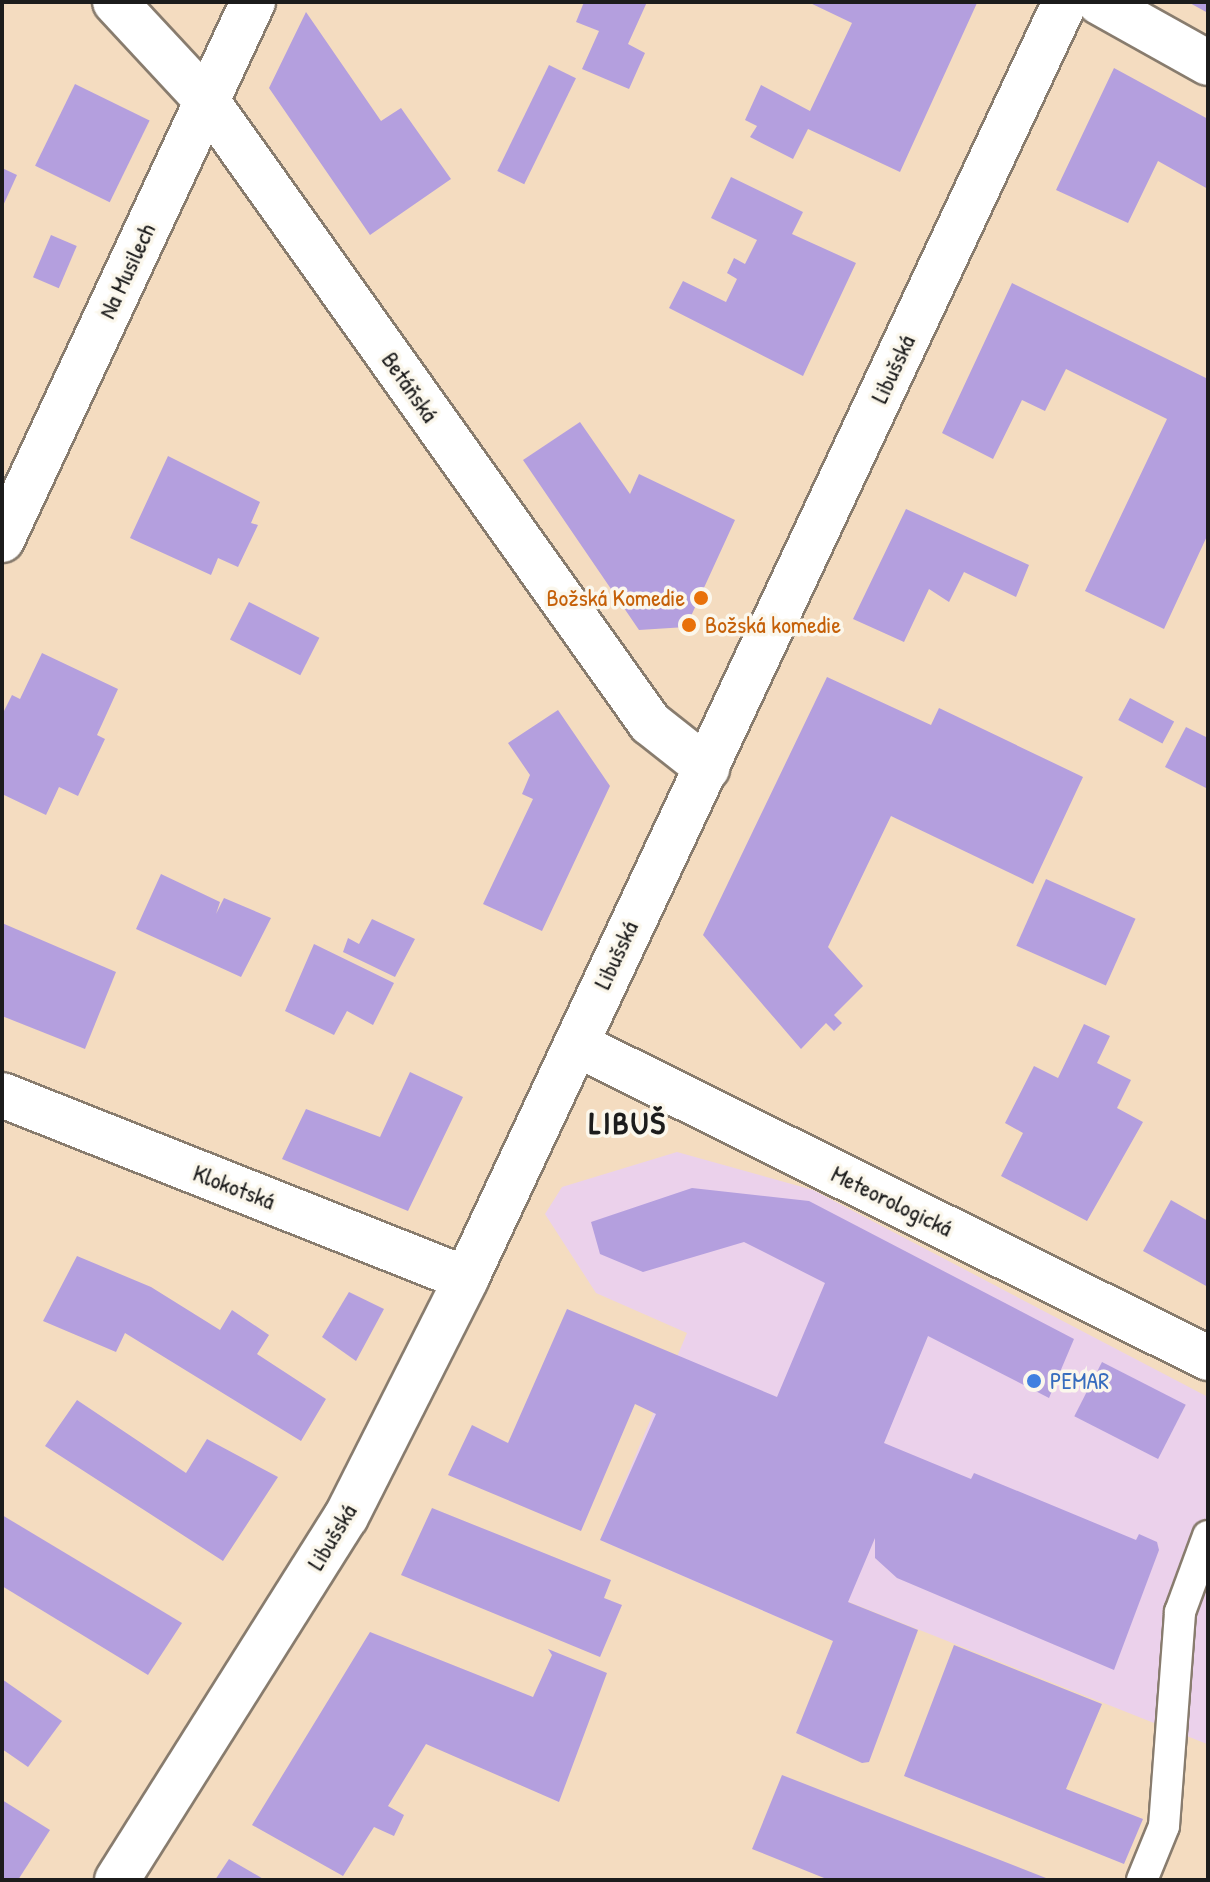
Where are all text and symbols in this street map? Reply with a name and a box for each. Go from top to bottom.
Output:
street label: Na Musilech [92,219,162,323]
street label: Libušská [865,330,921,408]
street label: Betáňská [376,346,444,428]
place label: Božská Komedie [546,584,685,612]
marker: Božská Komedie [692,589,710,607]
place label: Božská komedie [705,611,841,639]
marker: Božská komedie [680,616,698,634]
street label: Libušská [588,916,644,994]
district label: LIBUŠ [589,1104,667,1142]
street label: Klokotská [189,1158,279,1216]
street label: Meteorologická [827,1159,957,1243]
place label: PEMAR [1050,1367,1109,1395]
marker: PEMAR [1025,1372,1043,1390]
street label: Libušská [301,1499,363,1575]

